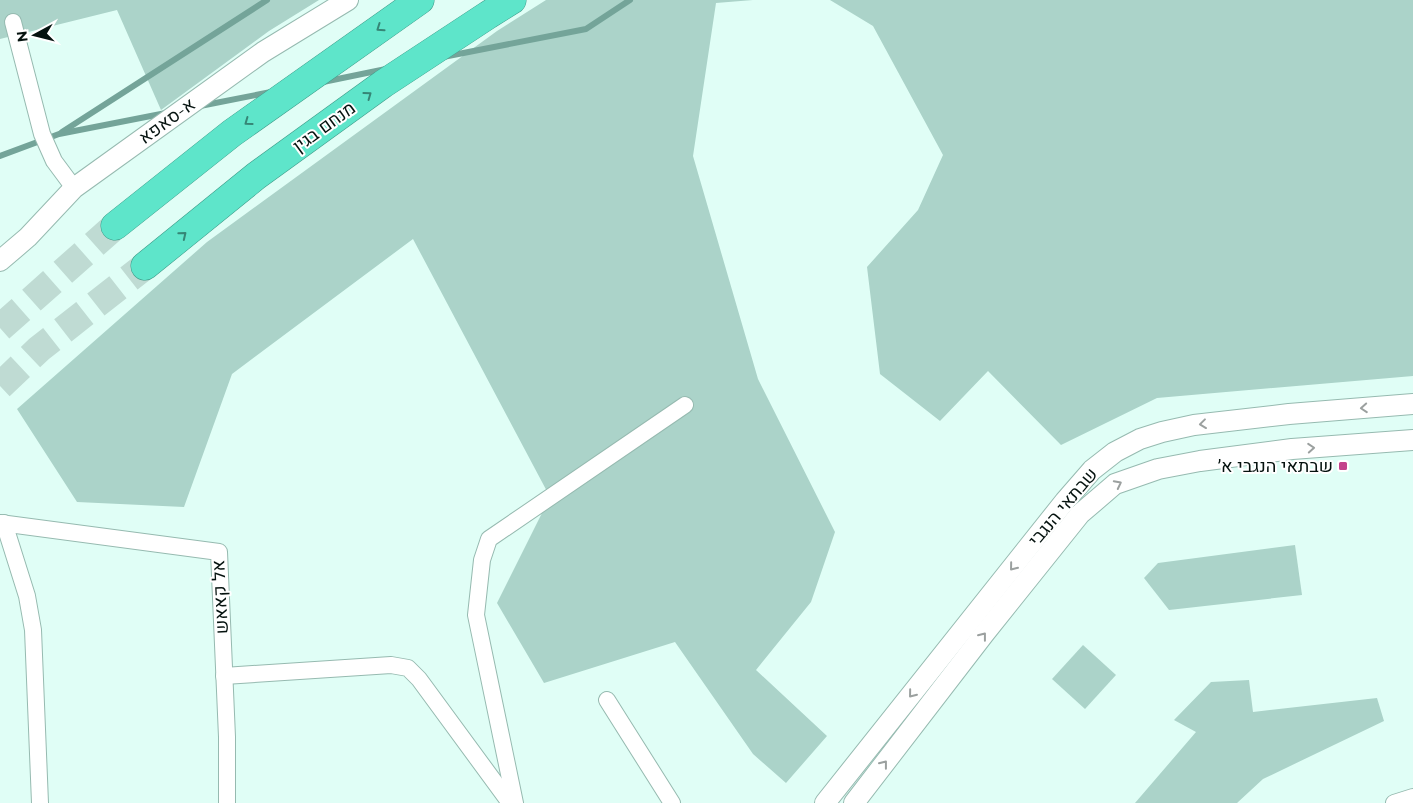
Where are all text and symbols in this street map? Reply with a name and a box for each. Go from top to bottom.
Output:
north arrow [10,10,60,60]
one-way arrow [376,22,386,31]
text: N [12,30,32,43]
one-way arrow [362,92,372,101]
street label: א-סאפא [135,93,199,149]
street label: מנחם בגין [288,97,360,157]
one-way arrow [244,116,254,125]
one-way arrow [177,233,186,241]
one-way arrow [1360,402,1368,413]
one-way arrow [1198,418,1206,429]
one-way arrow [1308,443,1316,454]
place label: שבתאי הנגבי א׳ [1218,455,1333,477]
marker: שבתאי הנגבי א׳ [1337,460,1349,472]
street label: שבתאי הנגבי [1024,463,1102,551]
one-way arrow [1113,480,1122,490]
street label: אל קאאש [207,559,233,635]
one-way arrow [1011,561,1019,570]
one-way arrow [978,633,986,642]
one-way arrow [909,688,917,697]
one-way arrow [878,760,887,770]

